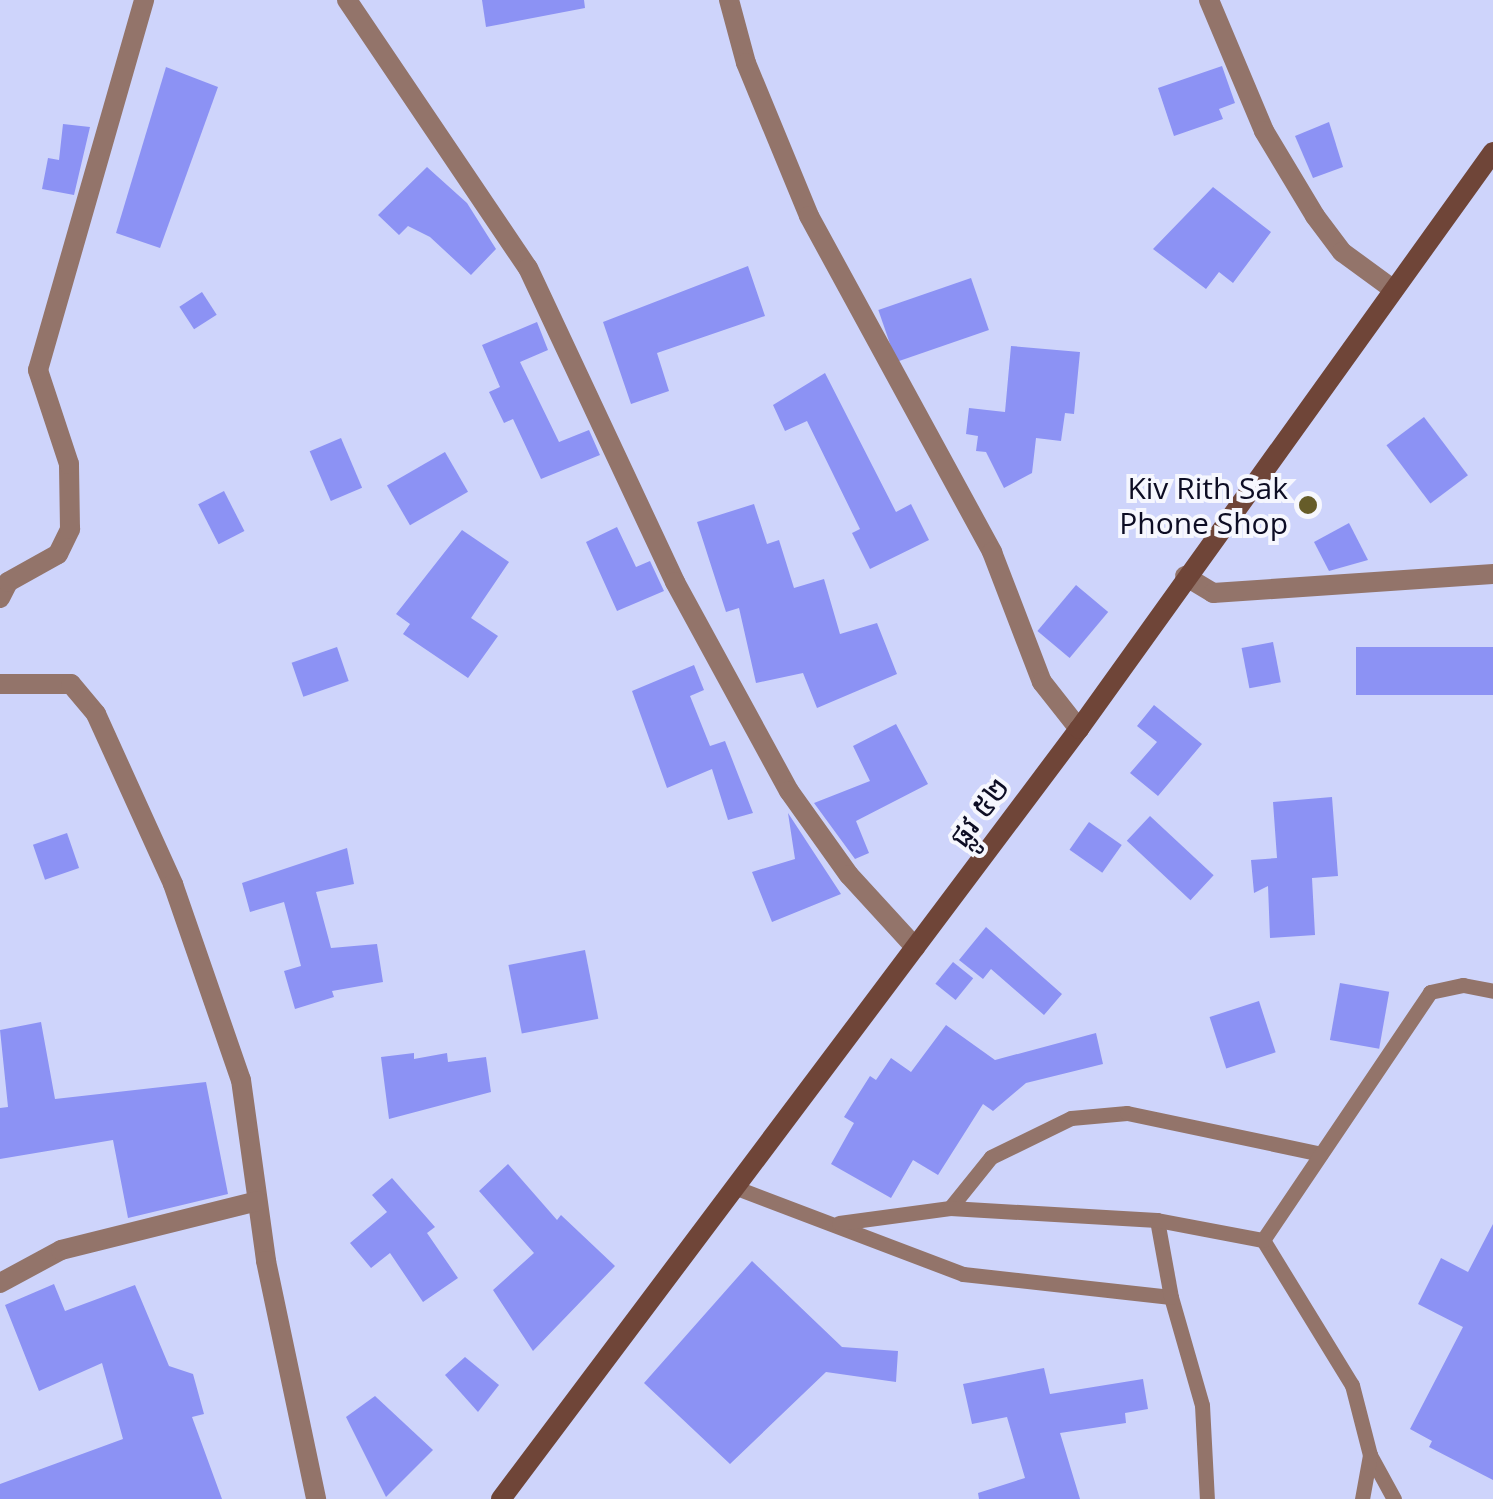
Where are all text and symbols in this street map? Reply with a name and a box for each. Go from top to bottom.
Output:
place label: Kiv Rith Sak Phone Shop [1119,470,1288,540]
marker: Kiv Rith Sak Phone Shop [1297,494,1319,516]
street label: ផ្លូវ ៥២ [941,770,1017,854]

